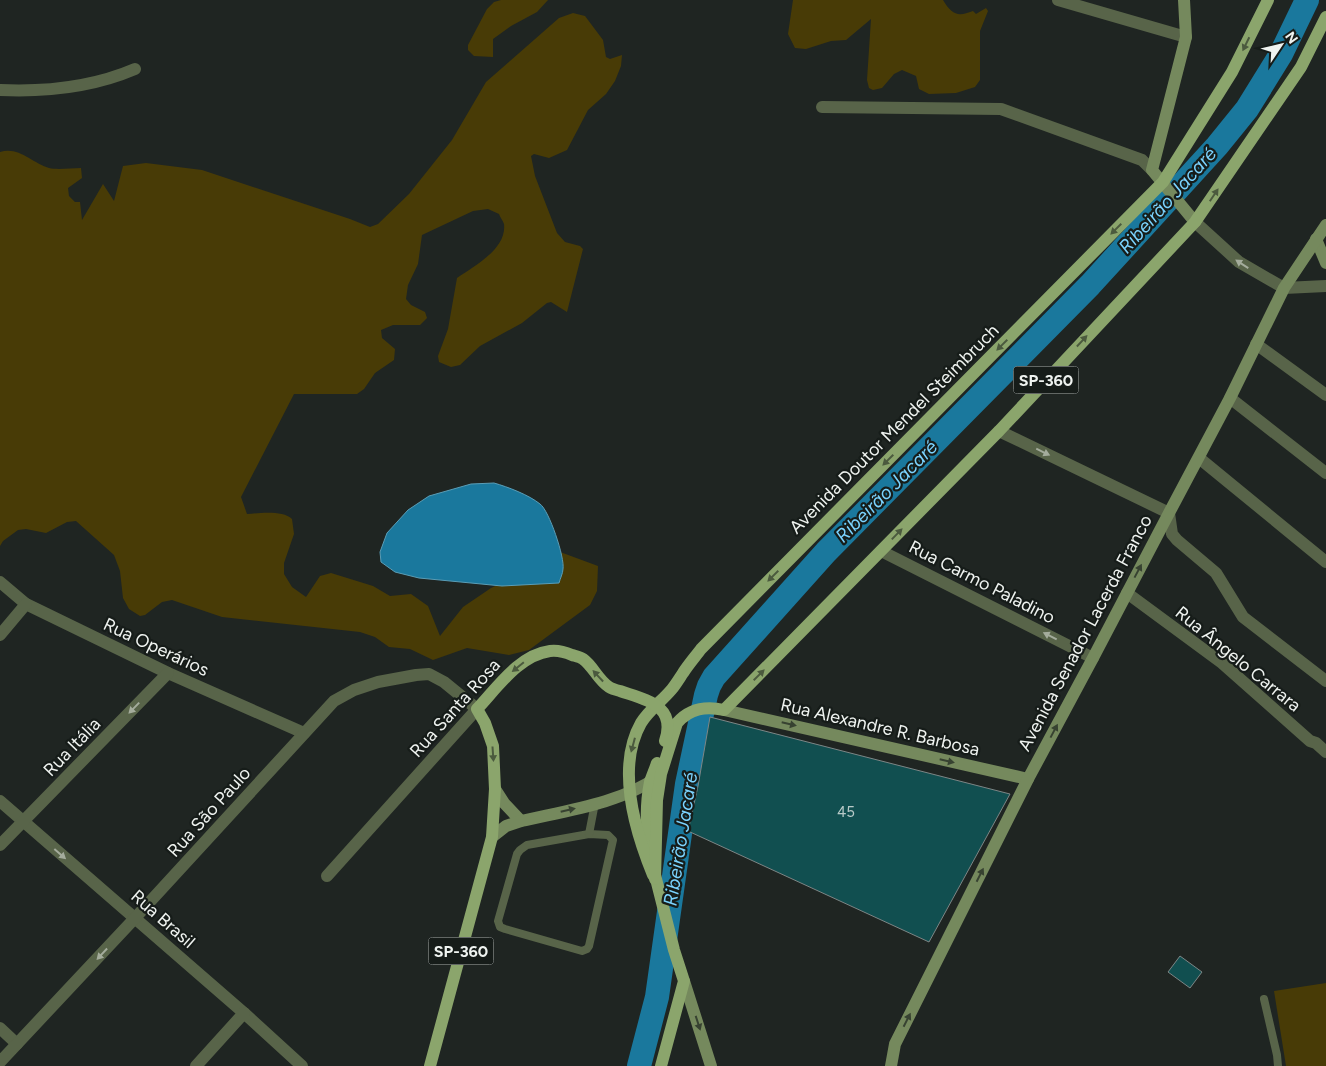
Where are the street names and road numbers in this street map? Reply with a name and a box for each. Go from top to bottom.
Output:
street label: Avenida Doutor Mendel Steimbruch [785,320,1003,538]
road number: SP-360 [1014,366,1078,394]
street label: Avenida Senador Lacerda Franco [1013,511,1157,755]
street label: Rua Carmo Paladino [905,536,1059,628]
street label: Rua Ângelo Carrara [1171,602,1305,716]
street label: Rua Operários [100,613,212,681]
street label: Rua Santa Rosa [405,654,505,762]
street label: Rua Alexandre R. Barbosa [778,693,982,761]
street label: Rua Itália [39,713,105,781]
street label: Rua São Paulo [163,762,255,862]
street label: Rua Brasil [126,885,200,953]
road number: SP-360 [428,938,494,964]

